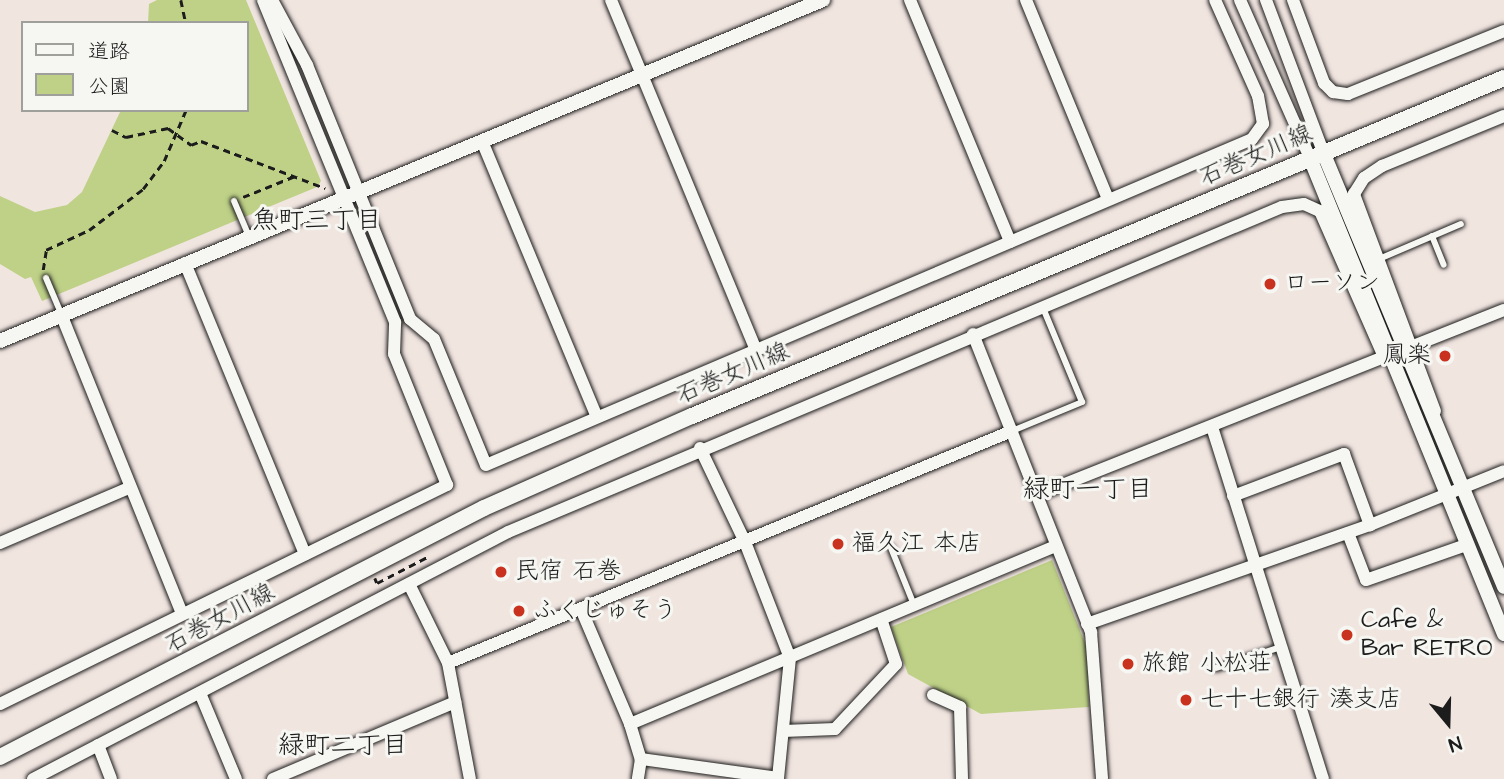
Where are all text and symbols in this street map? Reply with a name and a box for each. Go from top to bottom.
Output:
legend [21,21,248,112]
text: 道路 [88,37,130,66]
text: 公園 [88,72,130,101]
street label: 石巻女川線 [1195,119,1317,193]
district label: 魚町三丁目 [252,205,382,237]
place label: ローソン [1284,270,1380,298]
marker: ローソン [1262,276,1278,292]
street label: 石巻女川線 [672,337,794,411]
place label: 鳳楽 [1383,342,1431,370]
marker: 鳳楽 [1437,348,1453,364]
district label: 緑町一丁目 [1023,474,1153,506]
place label: 福久江 本店 [852,530,982,558]
marker: 福久江 本店 [830,536,846,552]
place label: 民宿 石巻 [515,558,621,586]
marker: 民宿 石巻 [493,564,509,580]
street label: 石巻女川線 [160,578,280,660]
place label: ふくじゅそう [533,597,677,625]
marker: ふくじゅそう [511,603,527,619]
place label: Cafe & Bar RETRO [1361,607,1493,663]
marker: Cafe & Bar RETRO [1339,627,1355,643]
place label: 旅館 小松荘 [1142,650,1272,678]
marker: 旅館 小松荘 [1120,656,1136,672]
place label: 七十七銀行 湊支店 [1200,686,1402,714]
north arrow [1413,688,1483,758]
marker: 七十七銀行 湊支店 [1178,692,1194,708]
text: N [1445,729,1465,758]
district label: 緑町二丁目 [278,730,408,762]

